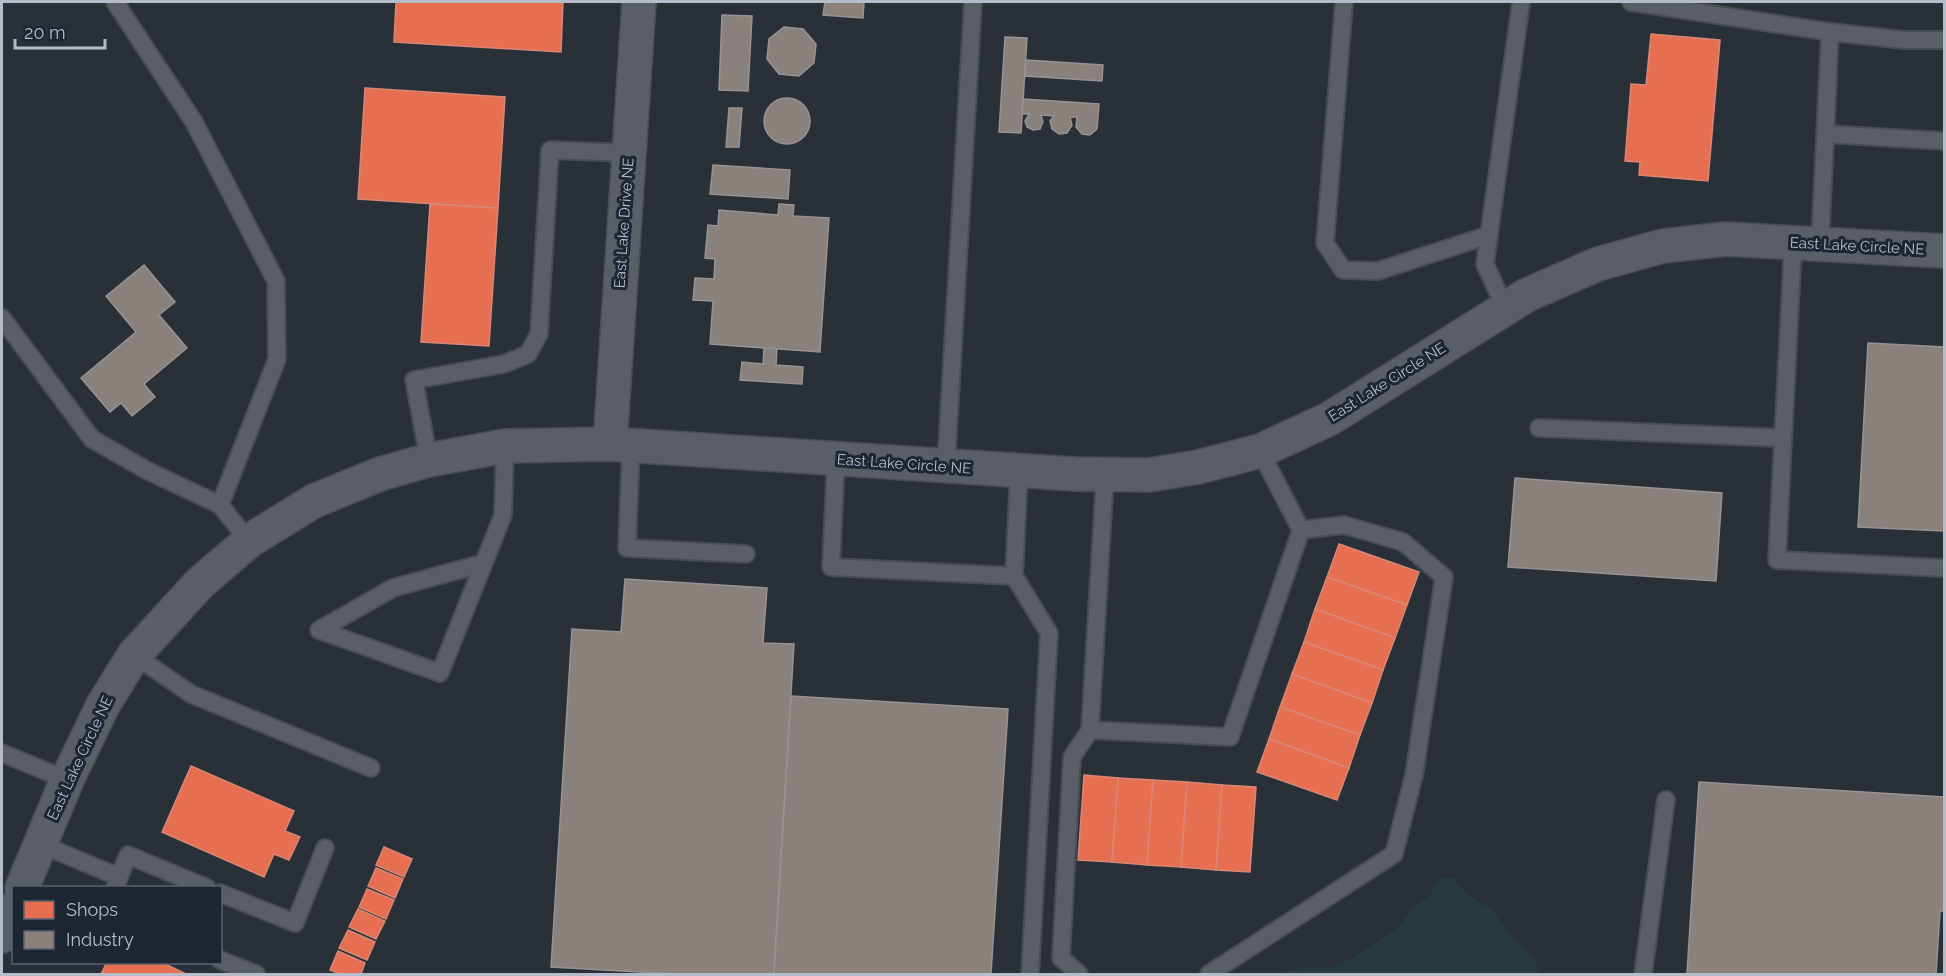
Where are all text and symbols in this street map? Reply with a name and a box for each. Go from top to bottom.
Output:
scale bar [15,12,105,50]
text: 20 m [24,22,66,43]
street label: East Lake Drive NE [610,157,638,289]
street label: East Lake Circle NE [1789,233,1925,259]
street label: East Lake Circle NE [1325,339,1449,425]
street label: East Lake Circle NE [836,450,972,478]
street label: East Lake Circle NE [43,693,117,823]
legend [12,886,222,964]
text: Shops [66,899,118,920]
text: Industry [66,929,134,950]

